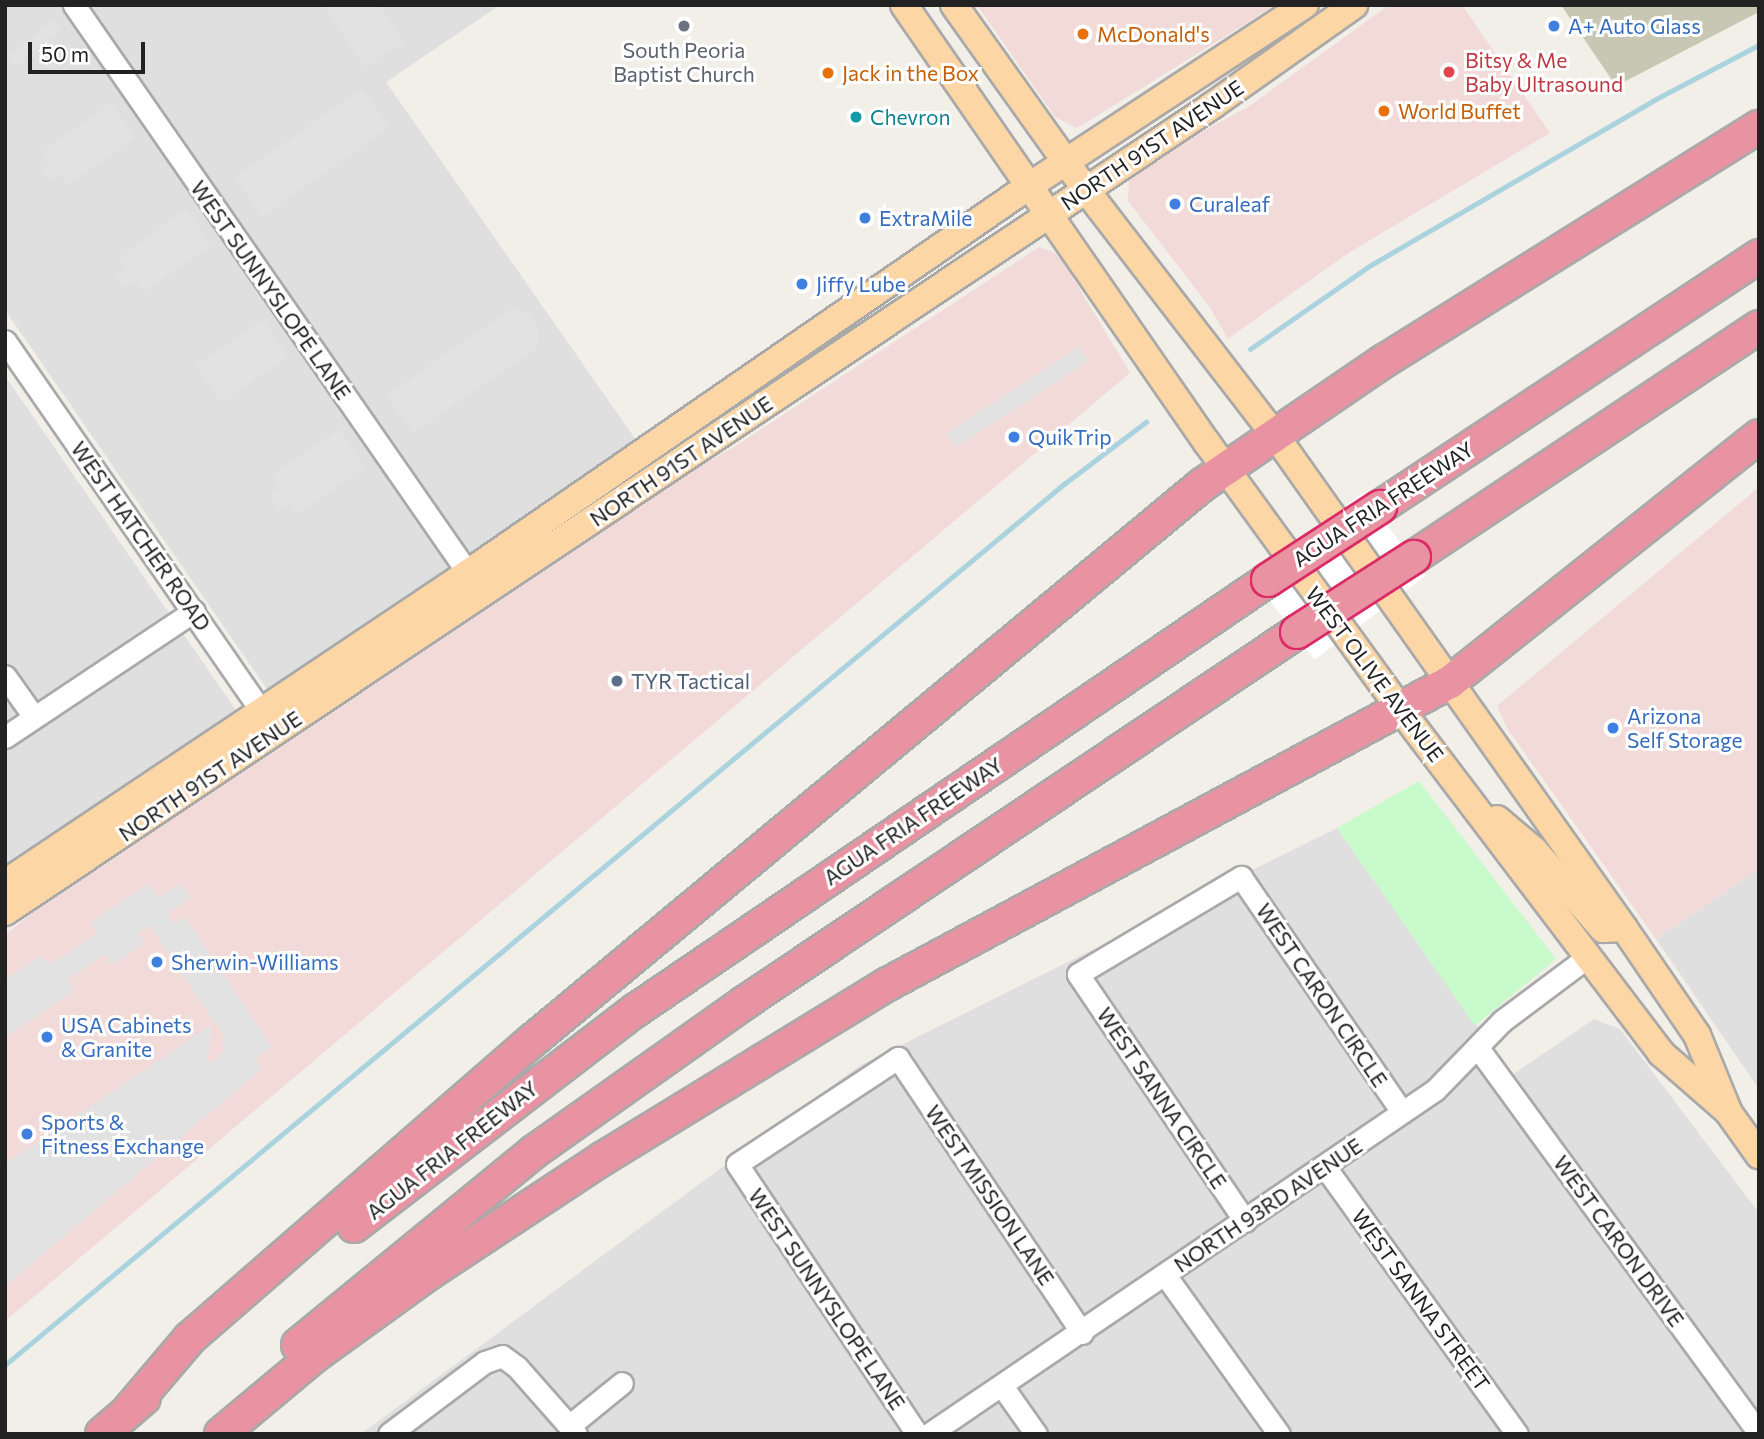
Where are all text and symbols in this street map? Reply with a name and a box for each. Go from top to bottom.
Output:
place label: A+ Auto Glass [1568,13,1701,39]
marker: South Peoria Baptist Church [676,18,692,34]
marker: A+ Auto Glass [1546,18,1562,34]
place label: McDonald's [1097,21,1210,47]
marker: McDonald's [1075,26,1091,42]
scale bar [32,28,149,72]
place label: South Peoria Baptist Church [613,37,755,87]
text: 50 m [41,41,89,66]
place label: Bitsy & Me Baby Ultrasound [1465,47,1623,97]
place label: Jack in the Box [842,60,979,86]
marker: Bitsy & Me Baby Ultrasound [1439,62,1459,82]
marker: Jack in the Box [820,65,836,81]
street label: NORTH 91ST AVENUE [1056,75,1248,215]
place label: World Buffet [1398,98,1521,124]
marker: World Buffet [1376,103,1392,119]
place label: Chevron [870,104,951,130]
marker: Chevron [848,109,864,125]
street label: WEST SUNNYSLOPE LANE [186,176,356,404]
place label: Curaleaf [1189,191,1270,217]
marker: Curaleaf [1167,196,1183,212]
place label: ExtraMile [879,205,972,231]
marker: ExtraMile [857,210,873,226]
place label: Jiffy Lube [816,271,906,297]
marker: Jiffy Lube [794,276,810,292]
street label: NORTH 91ST AVENUE [585,391,777,531]
place label: QuikTrip [1028,424,1112,450]
marker: QuikTrip [1006,429,1022,445]
street label: WEST HATCHER ROAD [66,436,216,636]
street label: AGUA FRIA FREEWAY [1288,436,1478,572]
street label: WEST OLIVE AVENUE [1301,581,1449,767]
place label: TYR Tactical [631,668,750,694]
marker: TYR Tactical [609,673,625,689]
place label: Arizona Self Storage [1627,703,1743,753]
street label: NORTH 91ST AVENUE [114,706,306,846]
marker: Arizona Self Storage [1605,720,1621,736]
street label: AGUA FRIA FREEWAY [819,752,1007,890]
street label: WEST CARON CIRCLE [1251,898,1393,1092]
place label: Sherwin-Williams [171,949,339,975]
marker: Sherwin-Williams [149,954,165,970]
street label: WEST SANNA CIRCLE [1092,1003,1232,1193]
place label: USA Cabinets & Granite [61,1012,191,1062]
marker: USA Cabinets & Granite [39,1029,55,1045]
street label: AGUA FRIA FREEWAY [361,1075,543,1225]
street label: WEST MISSION LANE [920,1100,1060,1290]
place label: Sports & Fitness Exchange [41,1109,204,1159]
marker: Sports & Fitness Exchange [19,1126,35,1142]
street label: NORTH 93RD AVENUE [1169,1133,1367,1277]
street label: WEST CARON DRIVE [1548,1151,1690,1331]
street label: WEST SUNNYSLOPE LANE [743,1184,911,1414]
street label: WEST SANNA STREET [1347,1204,1495,1396]

